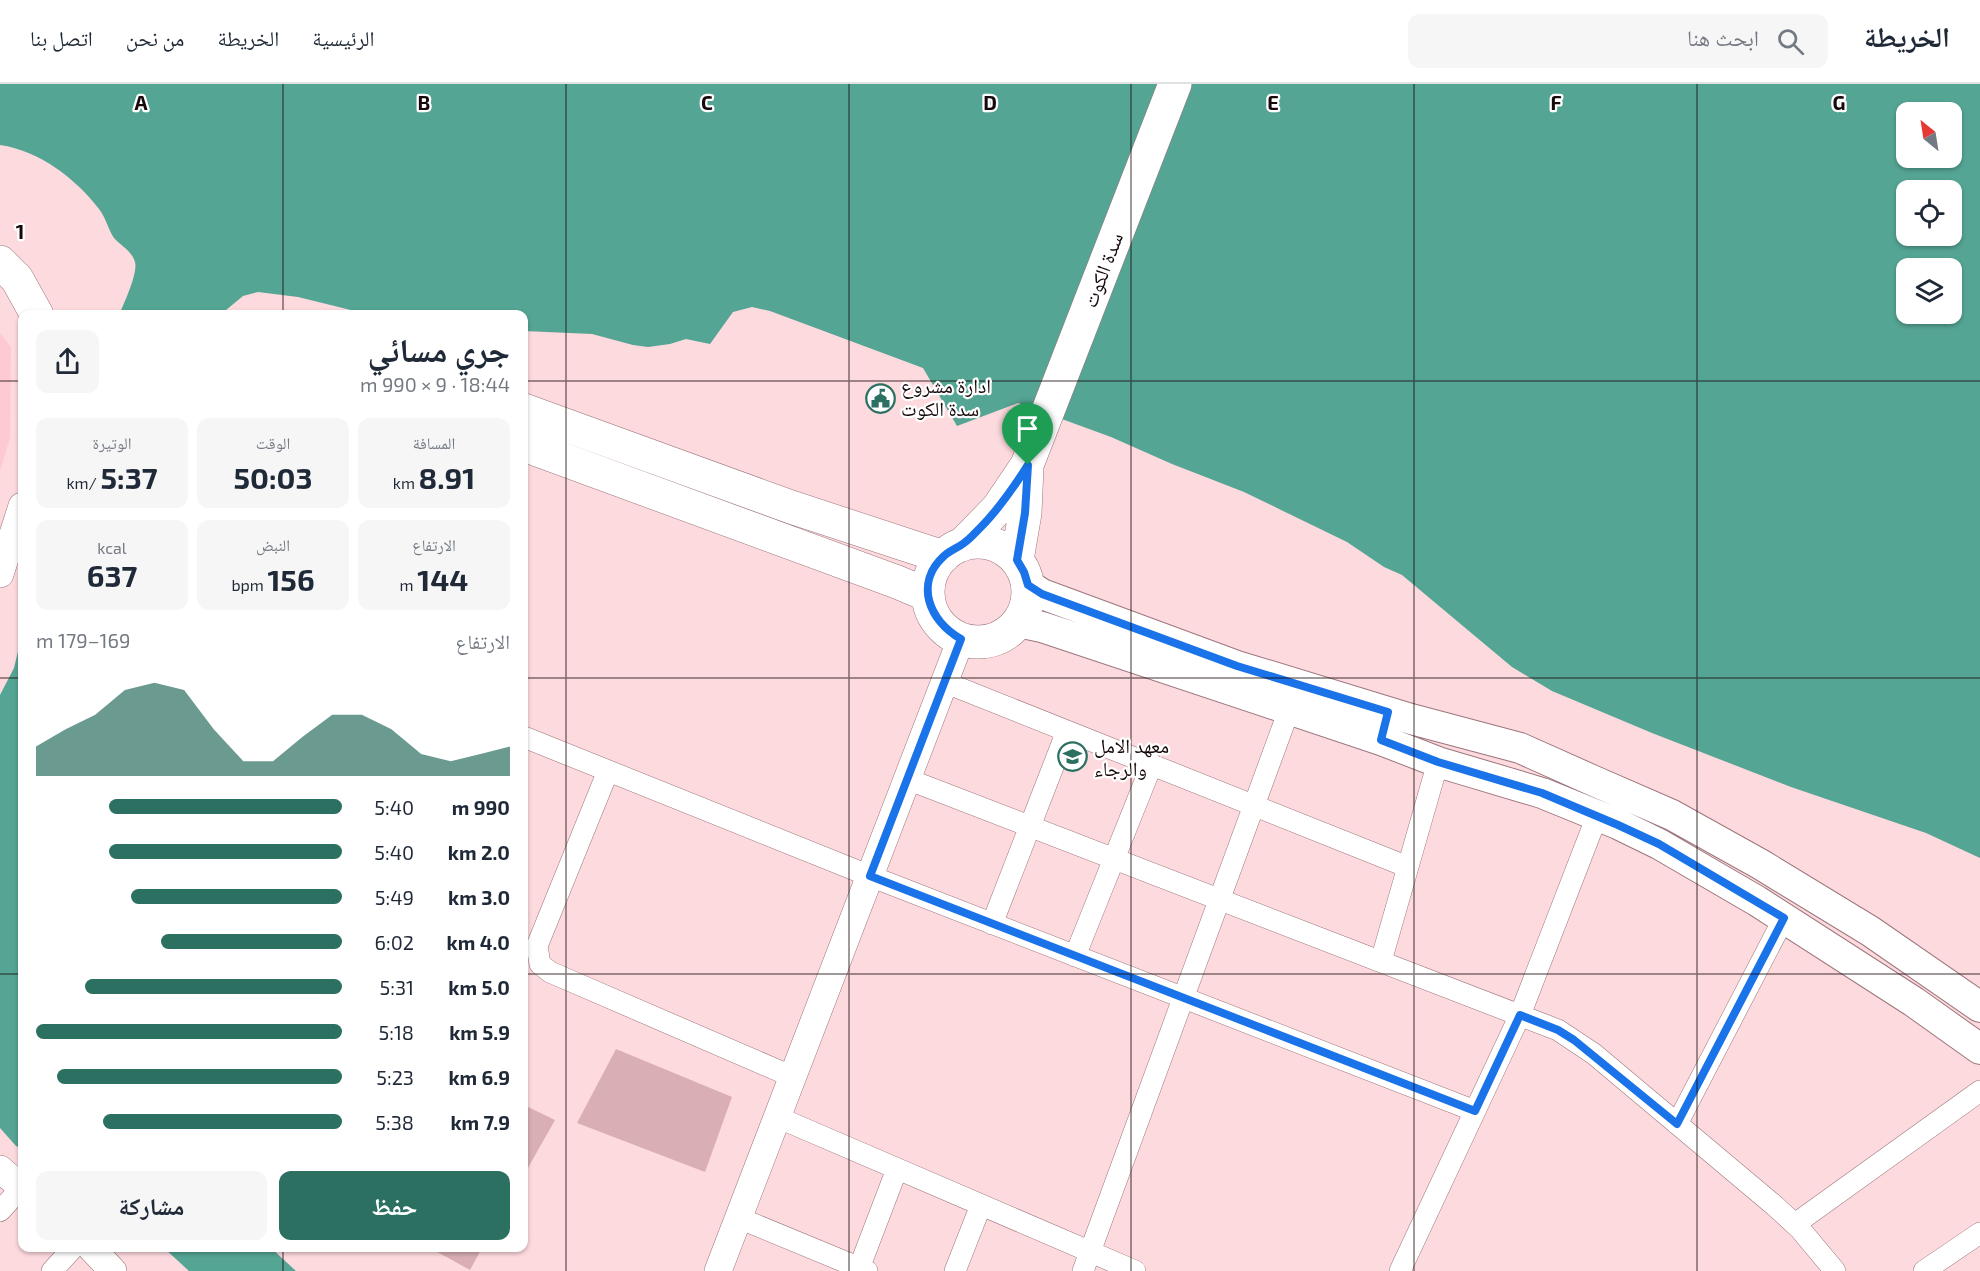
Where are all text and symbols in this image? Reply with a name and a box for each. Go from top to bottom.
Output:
search box [1408,14,1828,68]
text: الخريطة [1864,19,1950,53]
text: ابحث هنا [1687,24,1759,50]
text: اتصل بنا [30,25,93,50]
text: من نحن [126,25,184,50]
text: الخريطة [217,25,279,50]
text: الرئيسية [312,25,375,50]
icon: search [1774,25,1807,58]
text: A [134,90,148,114]
text: B [418,90,430,114]
text: C [701,90,713,114]
text: D [983,90,997,114]
text: E [1267,90,1279,114]
text: F [1550,90,1562,114]
text: G [1833,90,1845,114]
north arrow [1896,102,1962,168]
map controls [1896,102,1962,324]
button: locate [1896,180,1962,246]
text: 1 [16,219,24,243]
street label: سدة الكوت [1077,229,1127,310]
button: layers [1896,258,1962,324]
text: جري مسائي [367,329,510,369]
button: share [36,330,99,393]
text: 18:44 · 9 × 990 m [360,372,510,396]
place label: ادارة مشروع سدة الكوت [901,373,991,420]
public building icon: ادارة مشروع سدة الكوت [864,382,896,414]
pin [1002,403,1053,465]
icon: arrive [1011,412,1044,445]
text: الوتيرة [93,433,131,452]
text: الوقت [256,433,290,452]
text: المسافة [413,433,455,452]
text: 5:37 [100,459,158,495]
text: 50:03 [233,459,313,495]
text: 8.91 [419,459,475,495]
text: /km [66,473,100,492]
text: km [393,473,419,492]
text: النبض [256,535,290,554]
text: الارتفاع [412,535,456,554]
text: kcal [97,538,127,557]
text: 637 [87,557,137,593]
text: 156 [267,561,315,597]
text: 144 [417,561,468,597]
text: bpm [231,575,267,594]
text: m [400,575,417,594]
text: 169–179 m [36,628,130,652]
text: الارتفاع [455,629,510,653]
place label: معهد الامل والرجاء [1094,733,1169,780]
school or university icon: معهد الامل والرجاء [1057,741,1089,773]
text: 5:40 [374,795,414,819]
text: 990 m [452,795,510,819]
text: 5:40 [374,840,414,864]
text: 2.0 km [448,840,510,864]
text: 5:49 [375,885,414,909]
text: 3.0 km [448,885,510,909]
text: 6:02 [375,930,414,954]
text: 4.0 km [447,930,510,954]
text: 5:31 [379,975,414,999]
text: 5.0 km [448,975,510,999]
text: 5:18 [378,1020,414,1044]
text: 5.9 km [449,1020,510,1044]
text: 5:23 [376,1065,414,1089]
text: 6.9 km [448,1065,510,1089]
text: 5:38 [375,1110,414,1134]
text: 7.9 km [450,1110,510,1134]
button: مشاركة [36,1171,267,1240]
button: حفظ [279,1171,510,1240]

